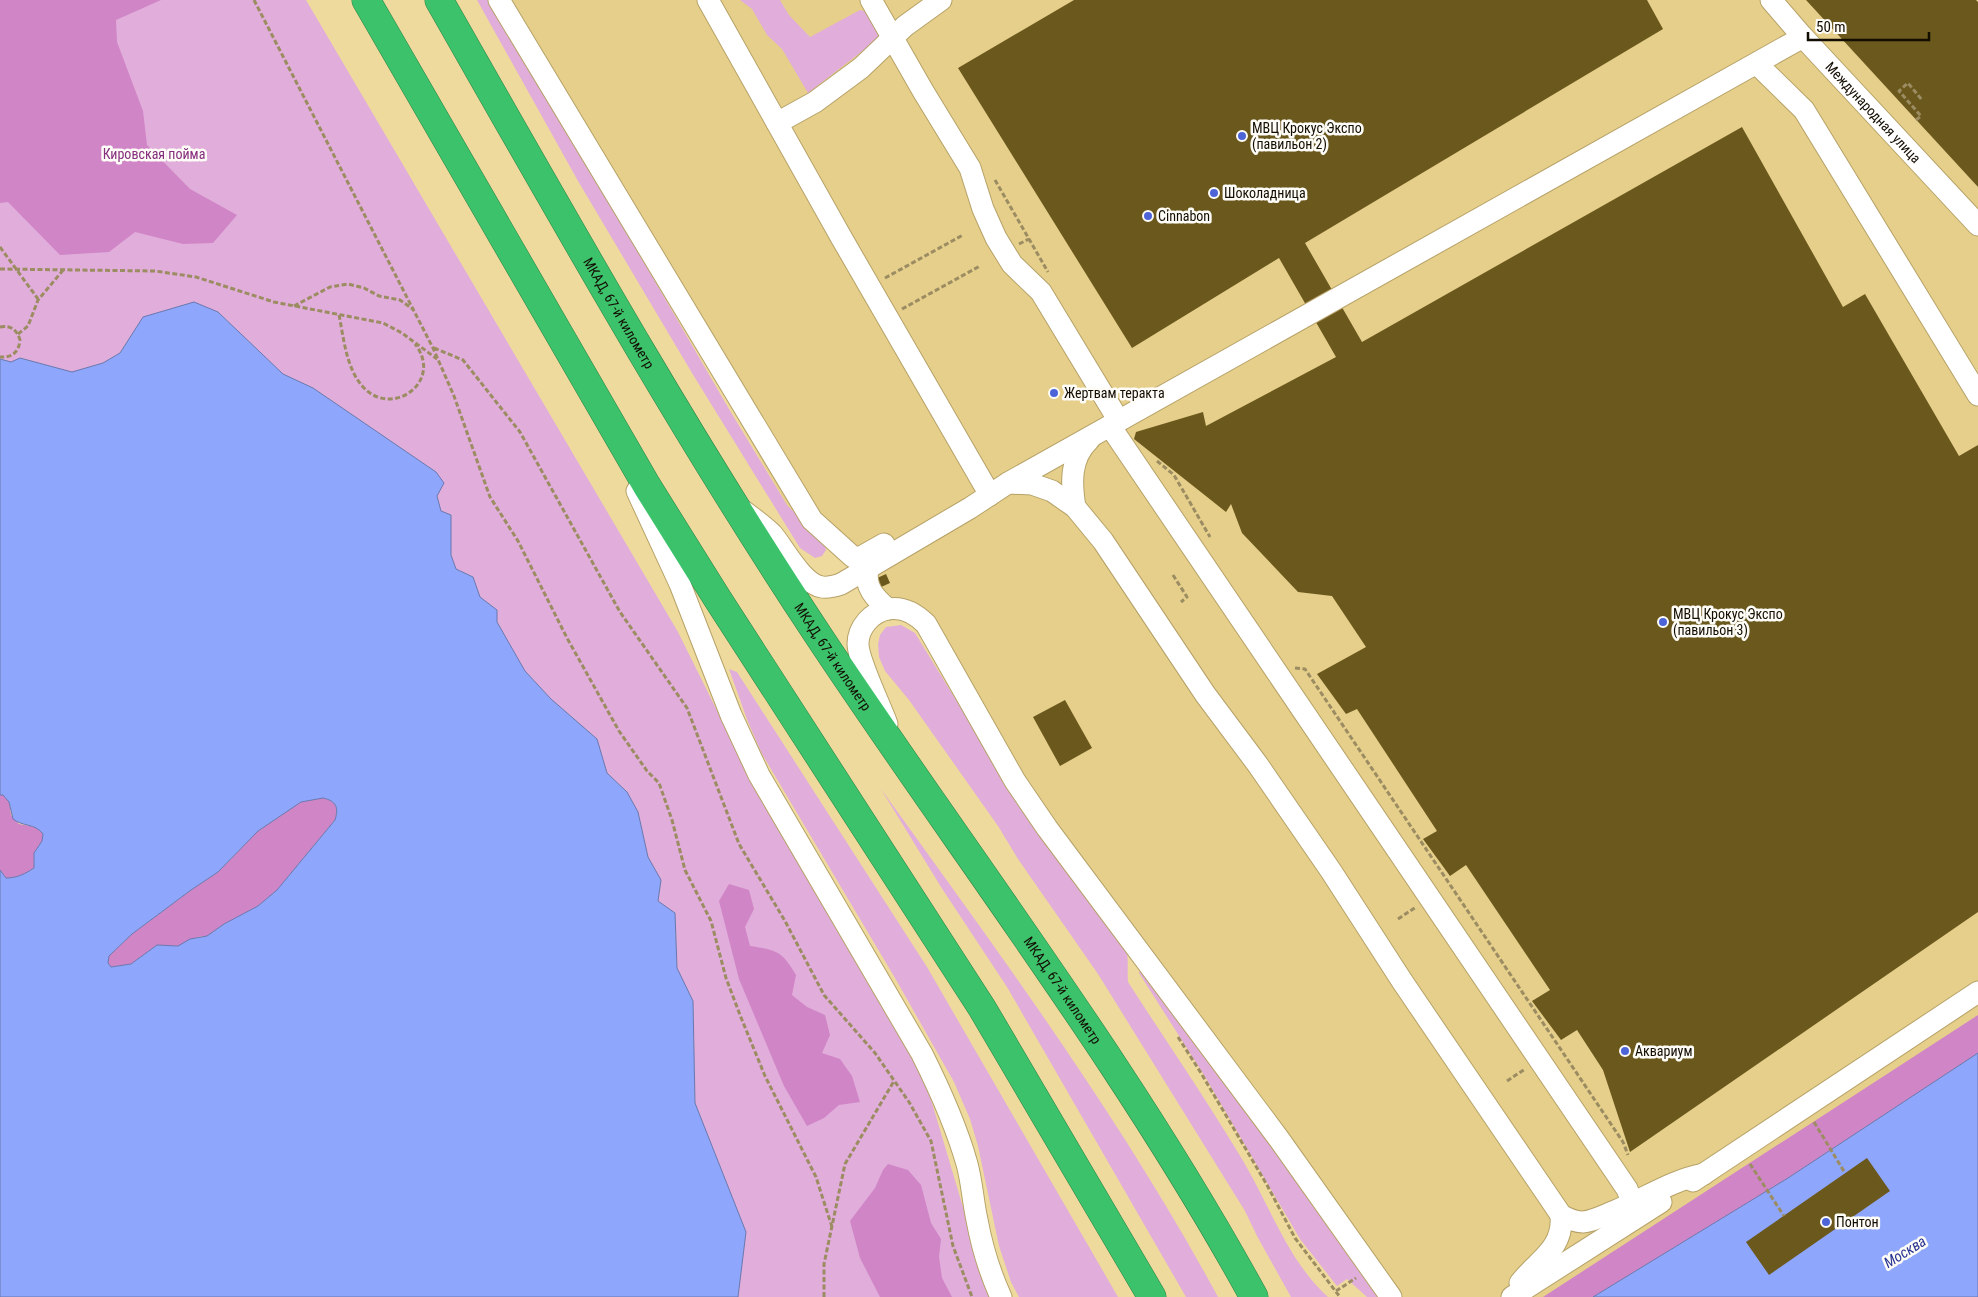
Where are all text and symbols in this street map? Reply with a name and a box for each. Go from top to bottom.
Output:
scale bar [1808,10,1929,42]
text: 50 m [1816,18,1846,36]
street label: Международная улица [1822,59,1924,166]
place label: МВЦ Крокус Экспо (павильон 2) [1252,120,1362,153]
marker: МВЦ Крокус Экспо (павильон 2) [1236,130,1248,142]
park label: Кировская пойма [103,146,205,162]
place label: Шоколадница [1224,185,1306,201]
marker: Шоколадница [1208,187,1220,199]
place label: Cinnabon [1158,208,1210,224]
marker: Cinnabon [1142,210,1154,222]
street label: МКАД, 67-й километр [580,255,658,372]
place label: Жертвам теракта [1064,385,1165,401]
marker: Жертвам теракта [1048,387,1060,399]
street label: МКАД, 67-й километр [791,600,875,714]
place label: МВЦ Крокус Экспо (павильон 3) [1673,606,1783,639]
marker: МВЦ Крокус Экспо (павильон 3) [1657,616,1669,628]
street label: МКАД, 67-й километр [1021,934,1105,1047]
place label: Аквариум [1635,1043,1692,1059]
marker: Аквариум [1619,1045,1631,1057]
place label: Понтон [1836,1214,1879,1230]
marker: Понтон [1820,1216,1832,1228]
water label: Москва [1881,1232,1929,1272]

